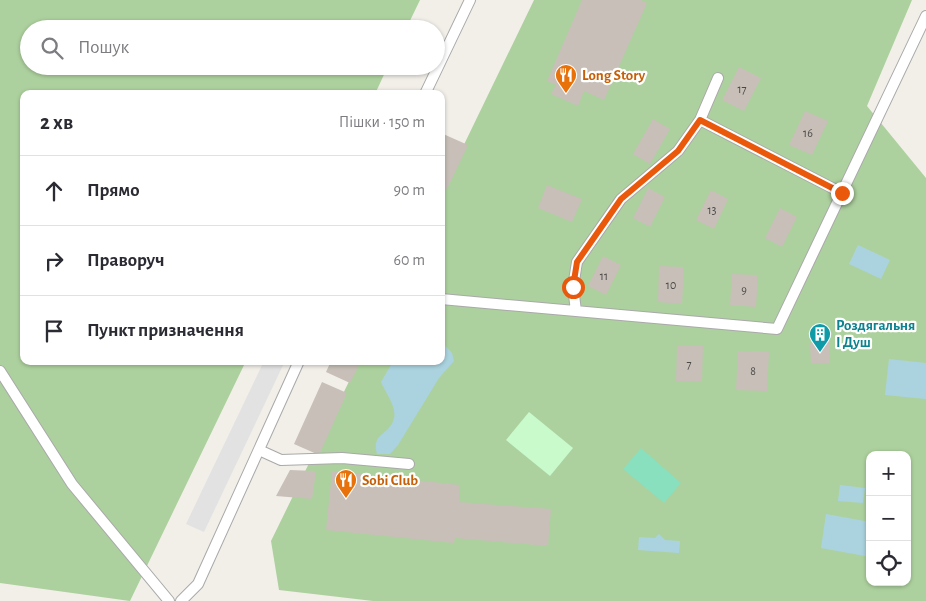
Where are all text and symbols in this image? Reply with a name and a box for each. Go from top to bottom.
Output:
search box [20,20,445,75]
icon: search [38,34,66,62]
text: Пошук [78,38,129,57]
restaurant icon: Long Story [554,63,578,94]
place label: Long Story [582,68,645,83]
house number: 17 [737,83,747,95]
text: 2 хв [40,112,73,133]
text: Пішки · 150 m [339,114,425,130]
house number: 16 [803,127,813,139]
icon: ahead [40,177,68,205]
text: Прямо [87,181,140,200]
text: 90 m [394,182,425,198]
route end [831,182,854,205]
house number: 13 [707,204,717,216]
icon: right [40,247,68,275]
text: Праворуч [87,251,165,270]
text: 60 m [394,252,425,268]
house number: 11 [600,270,608,282]
route start [562,276,585,299]
house number: 10 [666,279,676,291]
house number: 9 [741,284,747,296]
icon: arrive [40,317,68,345]
place label: Роздягальня І Душ [836,318,915,350]
text: Пункт призначення [87,321,244,340]
building icon: Роздягальня І Душ [808,322,832,353]
house number: 7 [686,358,692,370]
house number: 8 [750,365,756,377]
map controls [866,451,911,586]
button: + [866,451,911,496]
restaurant icon: Sobi Club [334,468,358,499]
place label: Sobi Club [362,473,418,488]
button: − [866,496,911,541]
button: locate [866,541,911,586]

